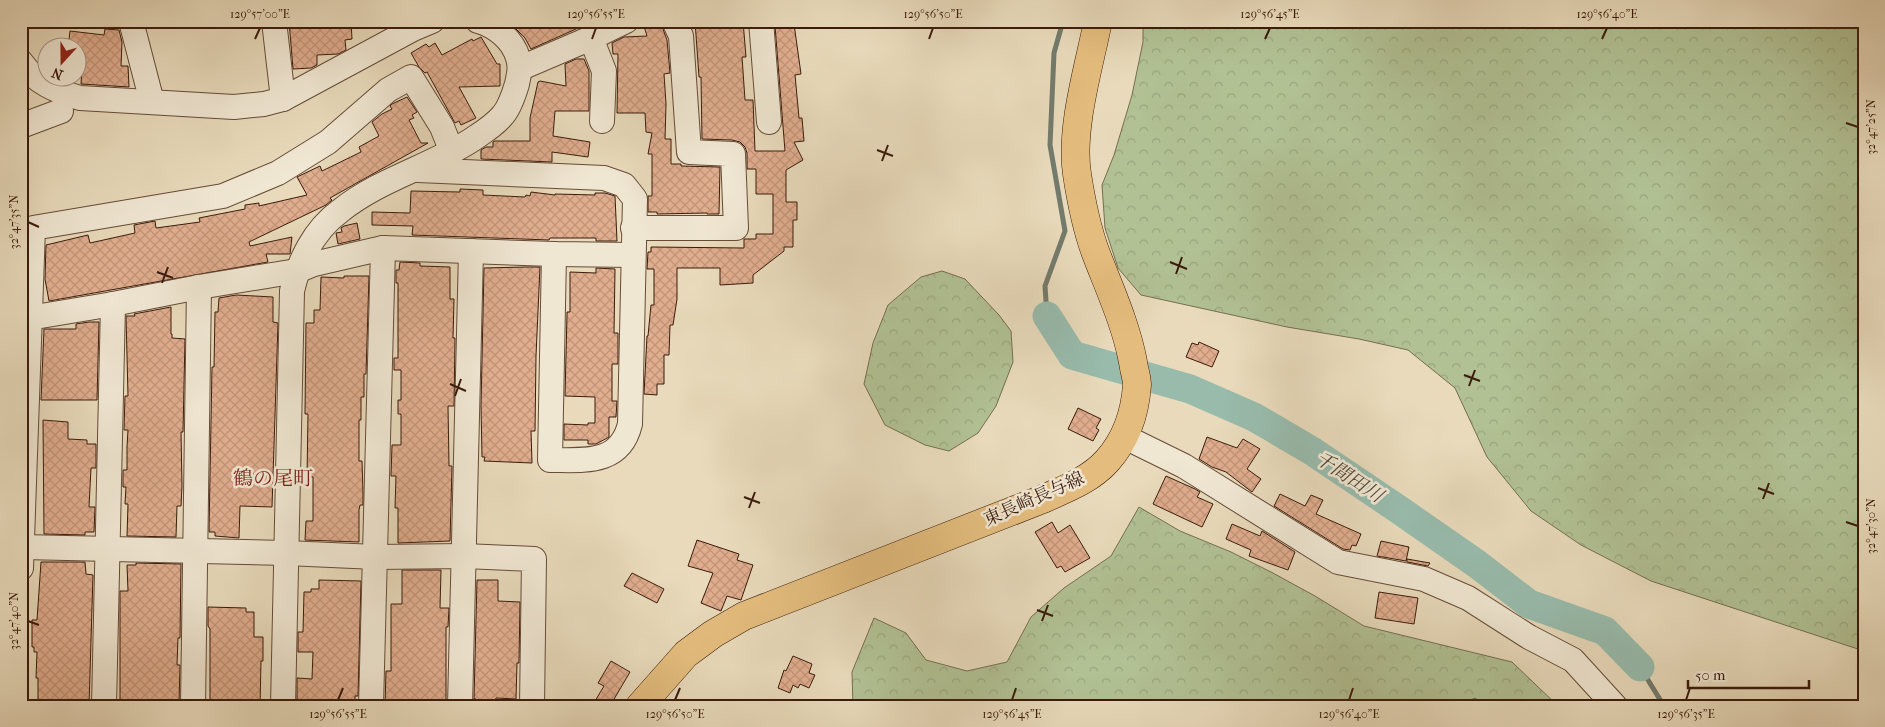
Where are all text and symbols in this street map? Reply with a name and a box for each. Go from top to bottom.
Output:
text: 129°57'00"E [230,7,290,21]
text: 129°56'55"E [567,7,625,21]
text: 129°56'50"E [903,7,963,21]
text: 129°56'45"E [1240,7,1300,21]
text: 129°56'40"E [1576,7,1638,21]
north arrow [38,38,88,88]
text: N [49,64,66,84]
text: 32°47'25"N [1864,99,1878,155]
text: 32°47'35"N [7,195,21,249]
water label: 千間田川 [1311,447,1389,508]
district label: 鶴の尾町 [233,467,313,490]
street label: 東長崎長与線 [980,467,1088,531]
text: 32°47'30"N [1864,498,1878,554]
text: 32°47'40"N [7,592,21,650]
scale bar [1688,657,1809,689]
text: 50 m [1695,666,1726,684]
text: 129°56'55"E [309,707,367,721]
text: 129°56'50"E [645,707,705,721]
text: 129°56'45"E [982,707,1042,721]
text: 129°56'40"E [1318,707,1380,721]
text: 129°56'35"E [1657,707,1715,721]

